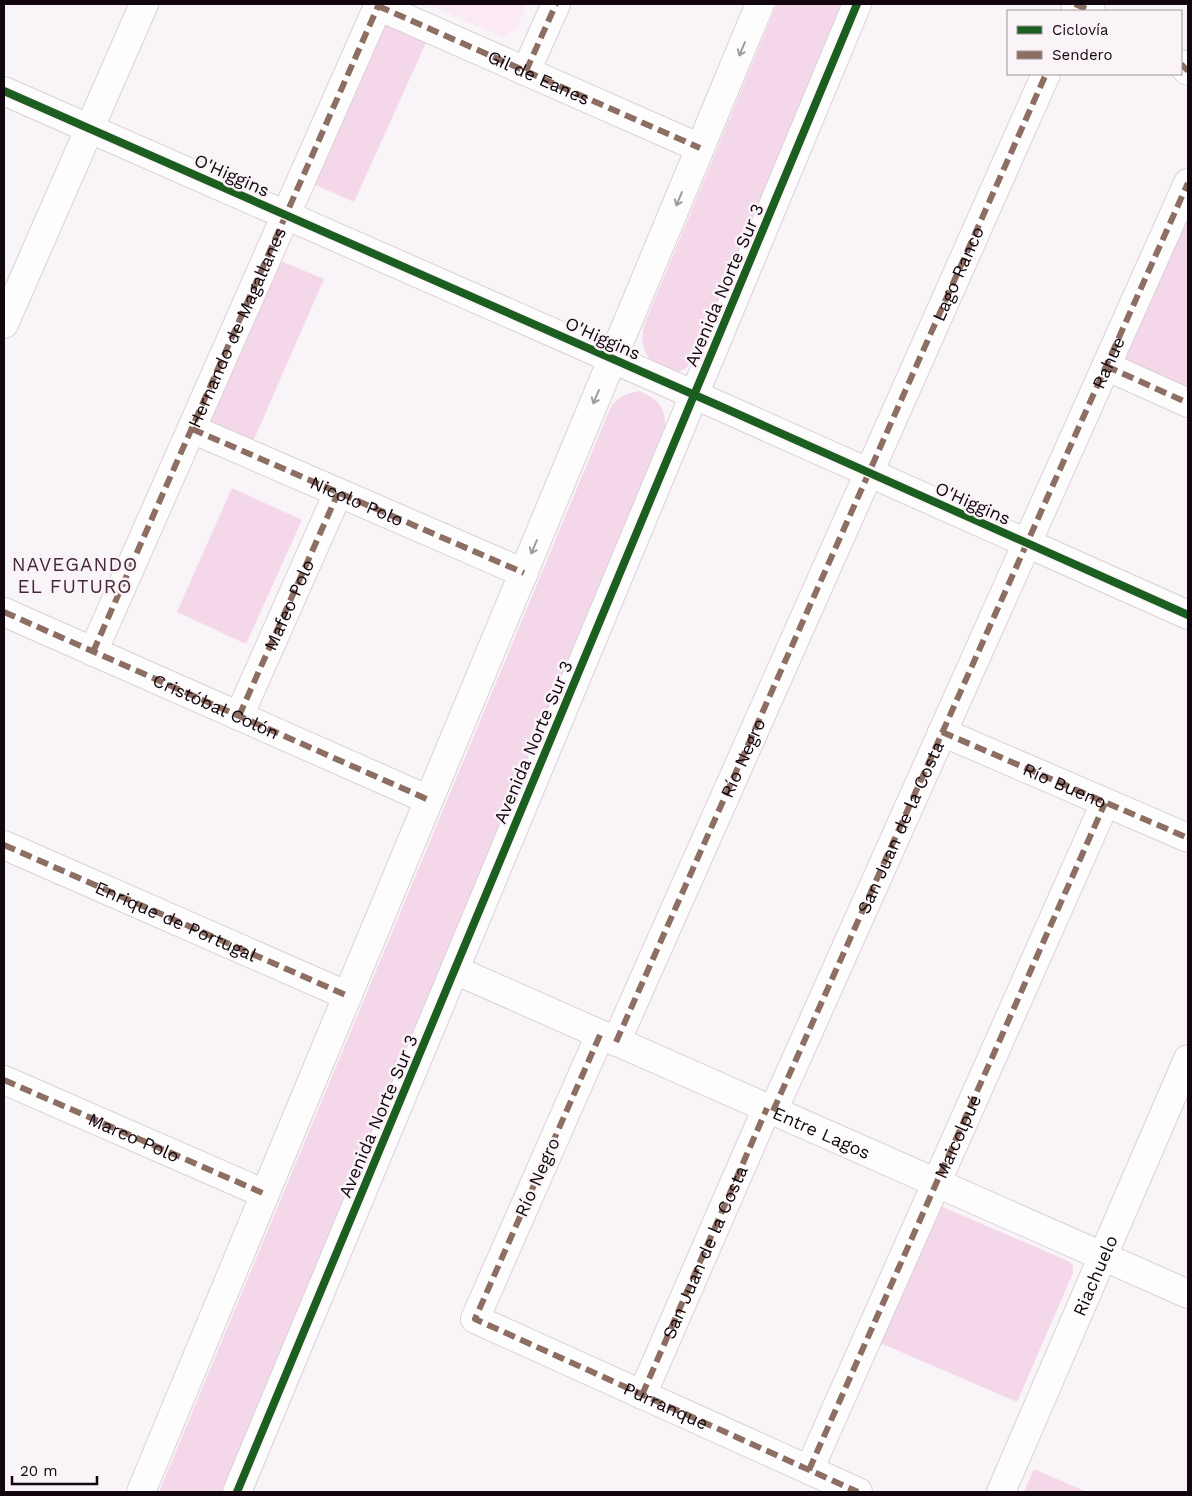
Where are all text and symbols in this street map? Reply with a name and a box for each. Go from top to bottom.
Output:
legend [1007,10,1182,75]
text: Ciclovía [1052,21,1109,39]
one-way arrow [736,41,746,56]
street label: Gil de Eanes [485,45,593,109]
text: Sendero [1052,46,1113,64]
street label: O'Higgins [191,149,273,201]
one-way arrow [674,191,684,206]
street label: Avenida Norte Sur 3 [680,200,768,370]
street label: Lago Ranco [927,223,988,324]
street label: Hernando de Magallanes [183,224,290,431]
street label: O'Higgins [562,312,644,364]
street label: Rahue [1087,333,1129,392]
one-way arrow [591,389,601,404]
street label: Nicolo Polo [307,471,407,530]
street label: O'Higgins [932,477,1014,529]
one-way arrow [529,539,539,554]
district label: NAVEGANDO EL FUTURO [12,553,138,598]
street label: Mafeo Polo [259,556,318,653]
street label: Avenida Norte Sur 3 [489,657,577,827]
street label: Cristóbal Colón [150,669,282,743]
street label: Río Negro [715,715,769,801]
street label: San Juan de la Costa [852,738,948,917]
street label: Río Bueno [1020,758,1110,812]
street label: Enrique de Portugal [92,876,260,965]
street label: Avenida Norte Sur 3 [334,1031,422,1201]
street label: Maicolpué [929,1091,985,1182]
street label: Entre Lagos [770,1101,874,1163]
street label: Marco Polo [85,1108,183,1166]
street label: Río Negro [510,1134,564,1220]
street label: San Juan de la Costa [657,1162,751,1342]
street label: Riachuelo [1068,1232,1121,1319]
street label: Purranque [620,1377,712,1434]
scale bar [12,1454,98,1486]
text: 20 m [20,1462,58,1480]

